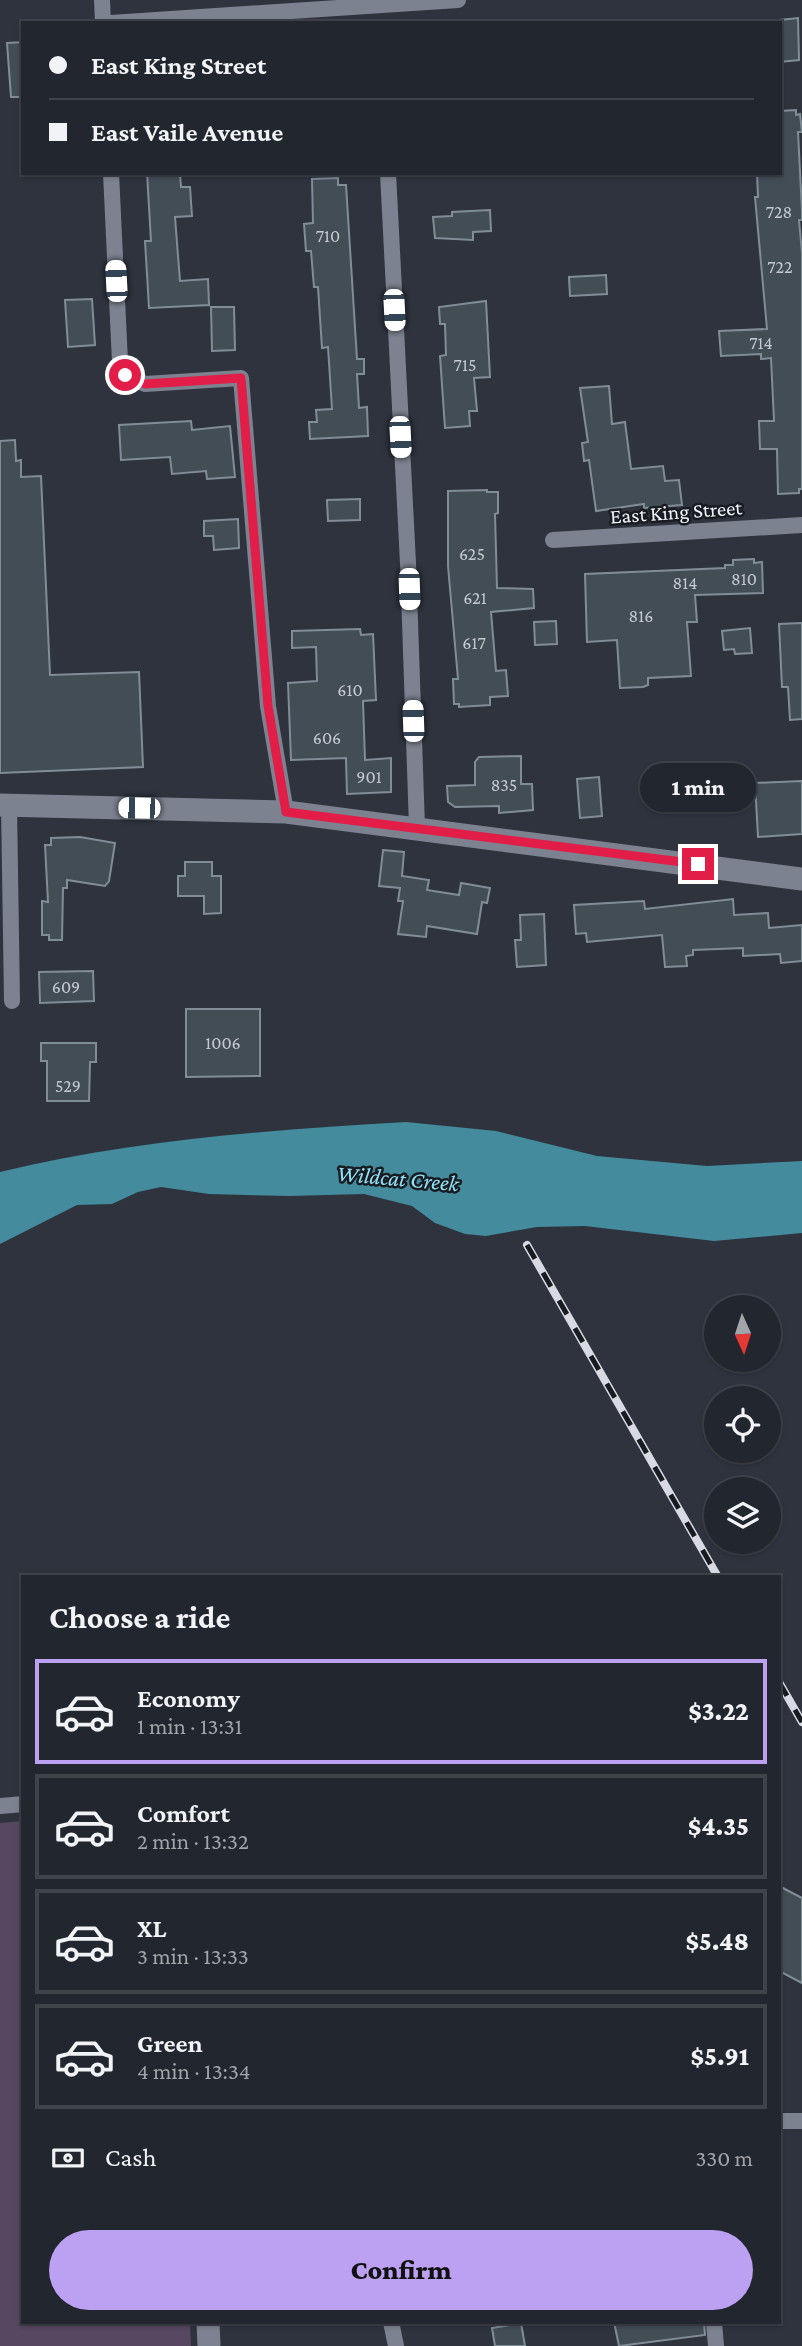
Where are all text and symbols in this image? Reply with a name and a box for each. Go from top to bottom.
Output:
text: East King Street [91,51,266,80]
text: East Vaile Avenue [91,118,283,147]
house number: 728 [766,202,792,222]
house number: 710 [316,226,340,246]
house number: 722 [767,257,793,277]
car [105,259,128,303]
car [383,288,406,332]
house number: 714 [749,333,773,353]
house number: 715 [454,355,476,375]
route start [109,359,141,391]
car [389,415,412,459]
street label: East King Street [609,495,744,529]
house number: 625 [459,544,485,564]
car [398,568,421,610]
house number: 810 [731,569,757,589]
house number: 814 [673,573,697,593]
house number: 621 [463,588,487,608]
house number: 816 [629,606,653,626]
house number: 617 [462,633,486,653]
house number: 610 [337,680,363,700]
car [402,700,425,742]
house number: 606 [313,728,341,748]
callout: 1 min [640,762,756,812]
house number: 901 [356,767,382,787]
text: 1 min [671,774,725,800]
house number: 835 [491,775,517,795]
car [118,797,161,819]
route end [682,848,714,880]
house number: 609 [52,977,80,997]
house number: 1006 [205,1033,241,1053]
house number: 529 [55,1076,81,1096]
water label: Wildcat Creek [336,1160,461,1196]
north arrow [704,1295,780,1372]
map controls [704,1295,781,1554]
button: locate [704,1386,781,1463]
button: layers [704,1477,781,1554]
text: Choose a ride [49,1599,230,1635]
icon: car [53,1680,116,1743]
text: Economy [137,1684,240,1713]
text: $3.22 [688,1697,749,1726]
text: 1 min · 13:31 [137,1713,242,1739]
icon: car [53,1795,116,1858]
text: Comfort [137,1799,230,1828]
text: $4.35 [688,1812,749,1841]
text: 2 min · 13:32 [137,1828,249,1854]
icon: car [53,1910,116,1973]
text: XL [137,1914,166,1943]
text: $5.48 [685,1927,749,1956]
text: 3 min · 13:33 [137,1943,249,1969]
icon: car [53,2025,116,2088]
text: Green [137,2029,203,2058]
text: $5.91 [691,2042,749,2071]
text: 4 min · 13:34 [137,2058,251,2084]
icon: cash [49,2139,87,2177]
text: Cash [105,2143,156,2172]
text: 330 m [695,2145,753,2171]
button: Confirm [49,2230,753,2310]

